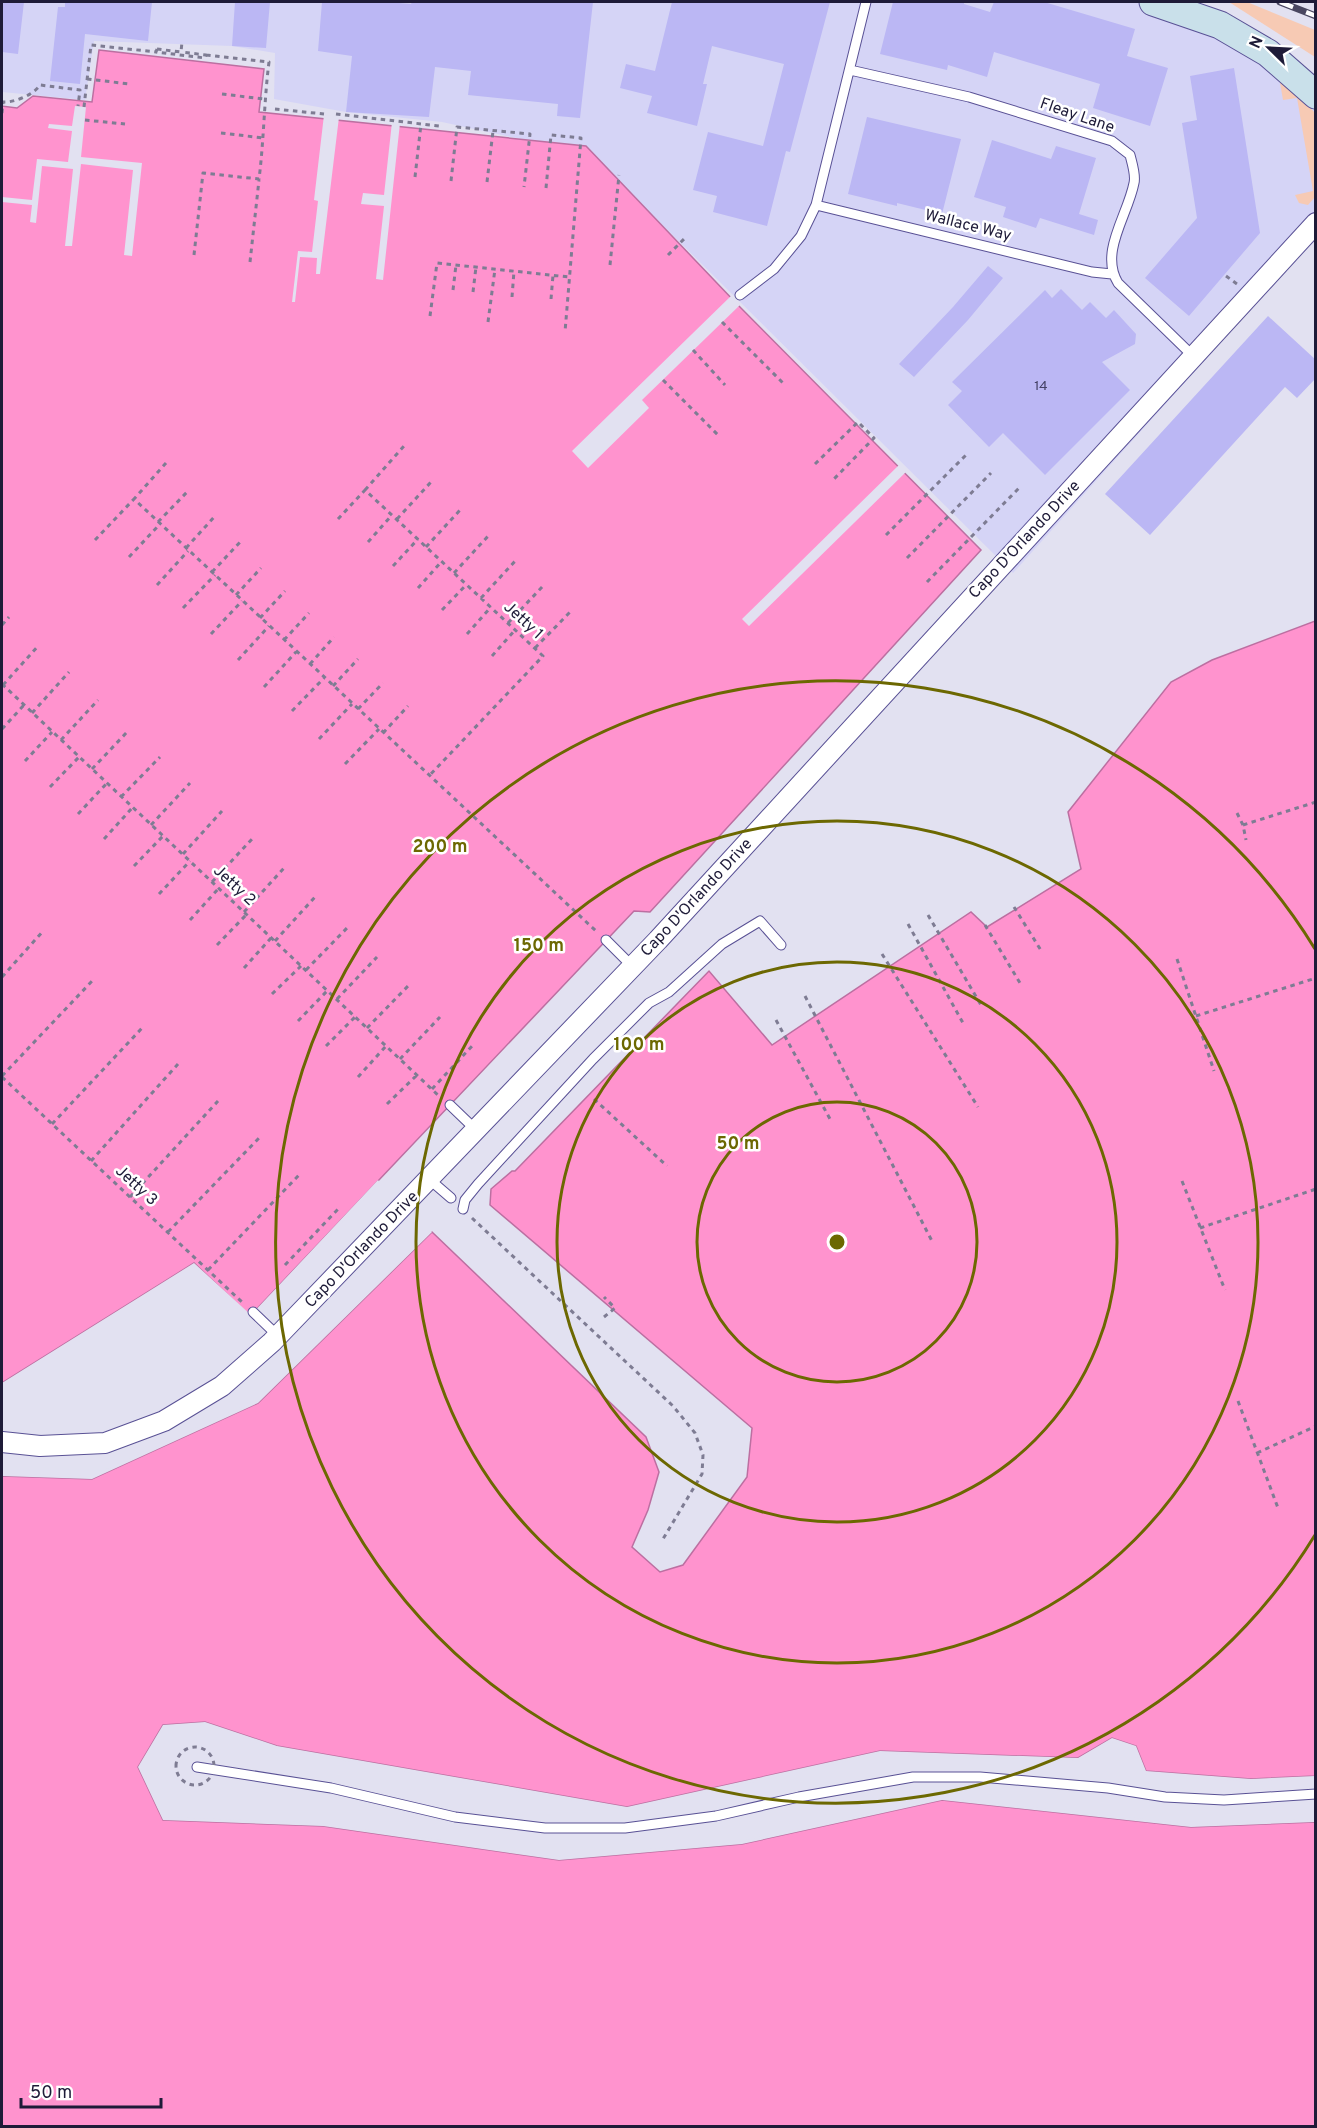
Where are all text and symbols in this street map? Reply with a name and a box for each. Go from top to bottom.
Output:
north arrow [1239,18,1299,78]
text: N [1246,33,1269,52]
street label: Fleay Lane [1037,94,1117,138]
street label: Wallace Way [923,206,1013,246]
house number: 14 [1034,378,1048,395]
street label: Capo D'Orlando Drive [965,477,1085,603]
street label: Jetty 1 [499,598,547,644]
street label: Capo D'Orlando Drive [637,835,757,961]
text: 200 m [412,836,468,859]
street label: Jetty 2 [209,861,259,911]
text: 150 m [514,935,564,958]
text: 100 m [613,1034,665,1057]
text: 50 m [716,1133,760,1156]
street label: Jetty 3 [111,1161,161,1211]
street label: Capo D'Orlando Drive [301,1187,423,1313]
centre of rings [827,1232,847,1252]
scale bar [21,2071,160,2109]
text: 50 m [30,2082,72,2105]

